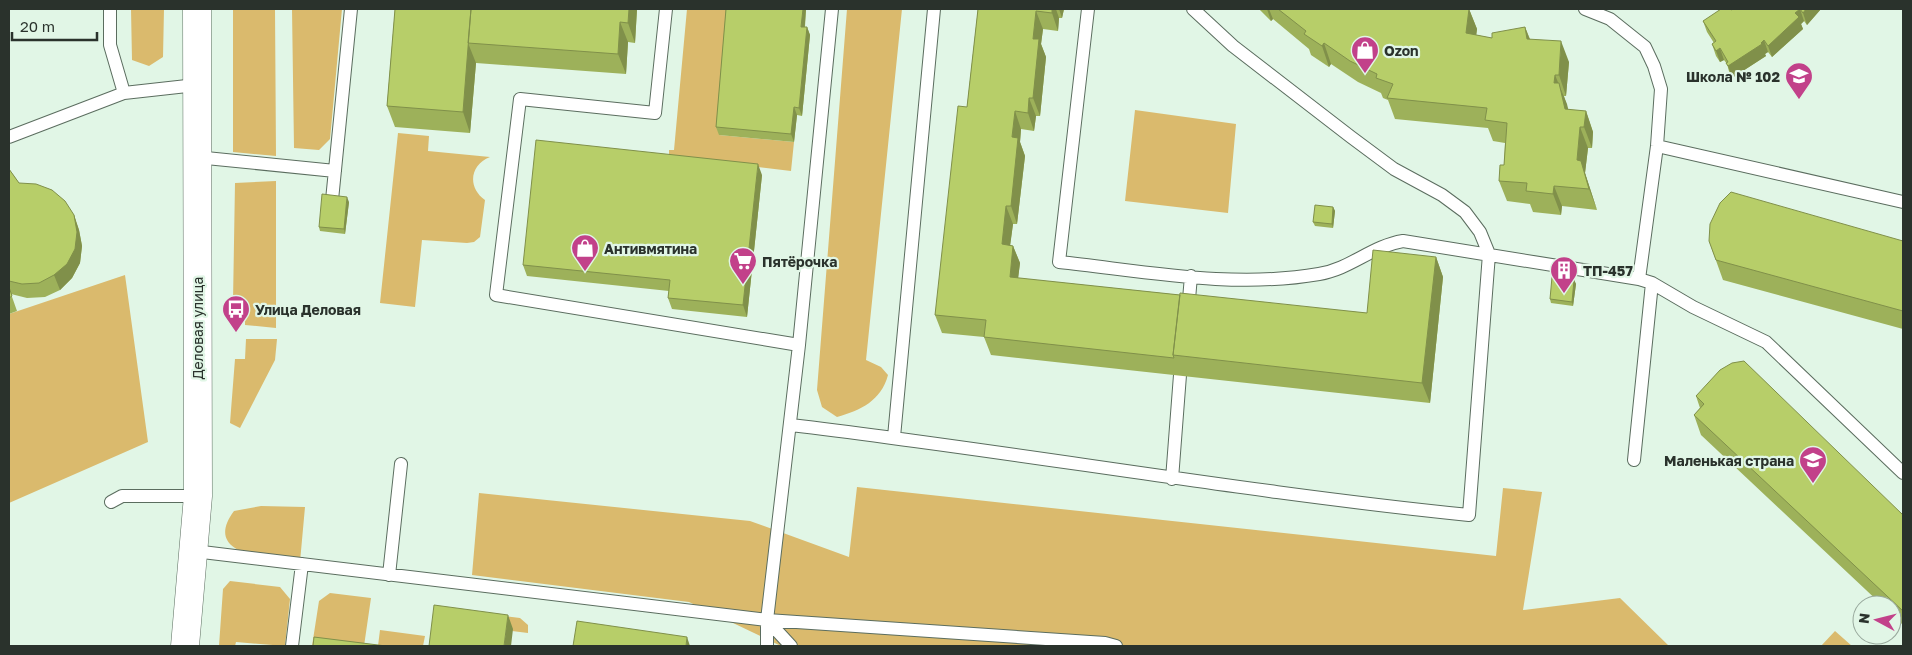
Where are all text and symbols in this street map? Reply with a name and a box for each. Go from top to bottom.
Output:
scale bar [12,10,98,42]
text: 20 m [20,17,55,35]
shop icon: Ozon [1350,35,1380,74]
place label: Ozon [1384,42,1419,59]
school or university icon: Школа № 102 [1784,61,1814,100]
place label: Школа № 102 [1686,68,1780,85]
shop icon: Антивмятина [570,233,600,272]
place label: Антивмятина [604,240,697,257]
supermarket icon: Пятёрочка [728,246,758,285]
place label: Пятёрочка [762,253,837,270]
building icon: ТП-457 [1549,255,1579,294]
place label: ТП-457 [1583,262,1633,279]
street label: Деловая улица [189,277,206,379]
bus stop icon: Улица Деловая [221,294,251,333]
place label: Улица Деловая [255,301,361,318]
school or university icon: Маленькая страна [1798,445,1828,484]
place label: Маленькая страна [1664,452,1794,469]
north arrow [1852,595,1902,645]
text: N [1855,612,1873,625]

